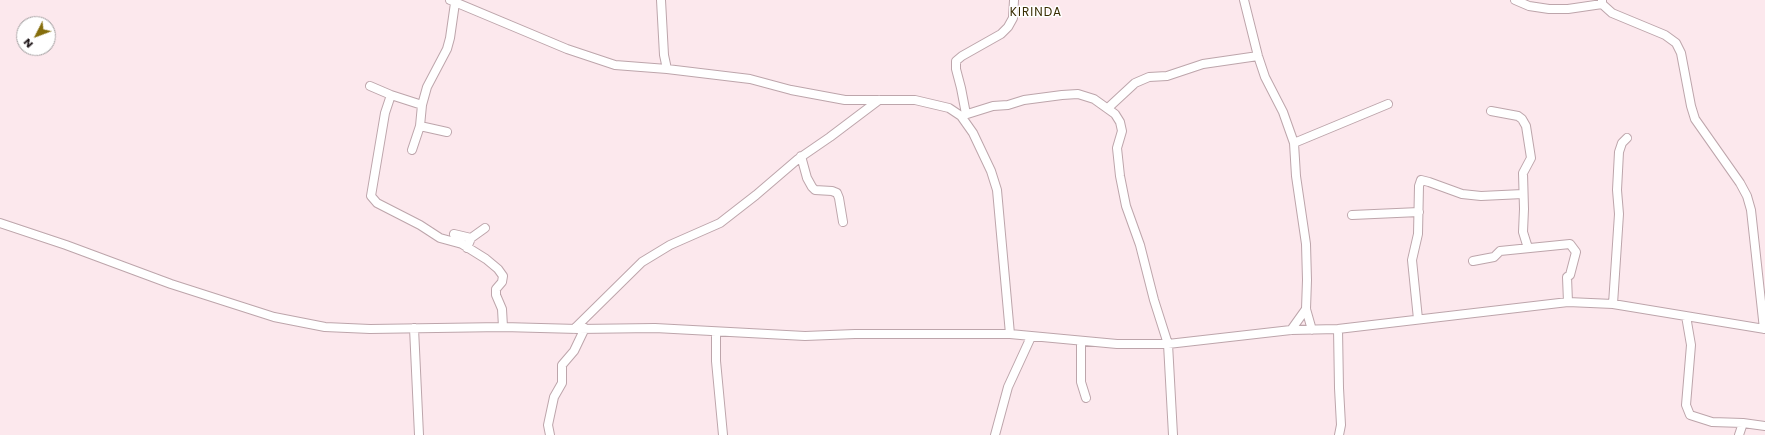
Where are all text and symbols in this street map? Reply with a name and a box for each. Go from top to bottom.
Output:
district label: KIRINDA [1010,6,1062,20]
north arrow [16,16,56,56]
text: N [19,35,37,52]

